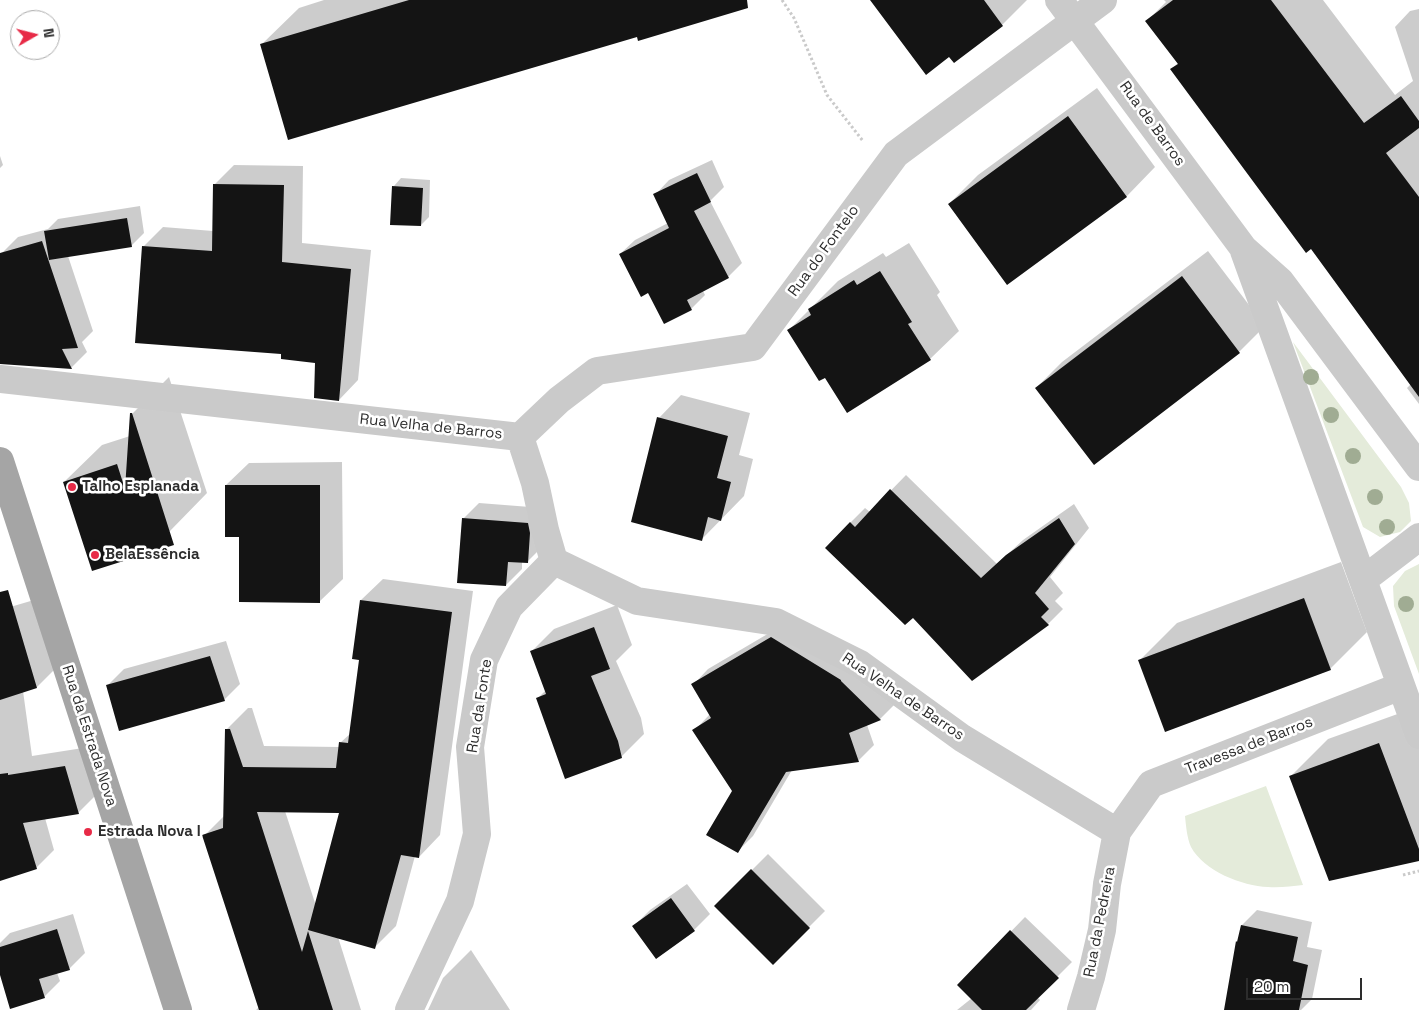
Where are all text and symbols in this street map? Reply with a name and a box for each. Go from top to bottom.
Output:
north arrow [10,10,60,60]
text: N [39,27,58,39]
street label: Rua de Barros [1115,78,1189,170]
street label: Rua do Fontelo [785,202,863,300]
street label: Rua Velha de Barros [359,411,503,443]
place label: Talho Esplanada [82,478,199,496]
marker: Talho Esplanada [66,481,78,493]
place label: BelaEssência [105,546,200,564]
marker: BelaEssência [89,549,101,561]
street label: Rua Velha de Barros [839,649,967,745]
street label: Rua da Fonte [464,658,496,754]
street label: Rua da Estrada Nova [58,663,120,809]
street label: Travessa de Barros [1183,713,1315,779]
place label: Estrada Nova I [98,823,201,841]
marker: Estrada Nova I [82,826,94,838]
street label: Rua da Pedreira [1080,865,1120,979]
scale bar [1249,968,1365,1000]
text: 20 m [1254,977,1289,996]

